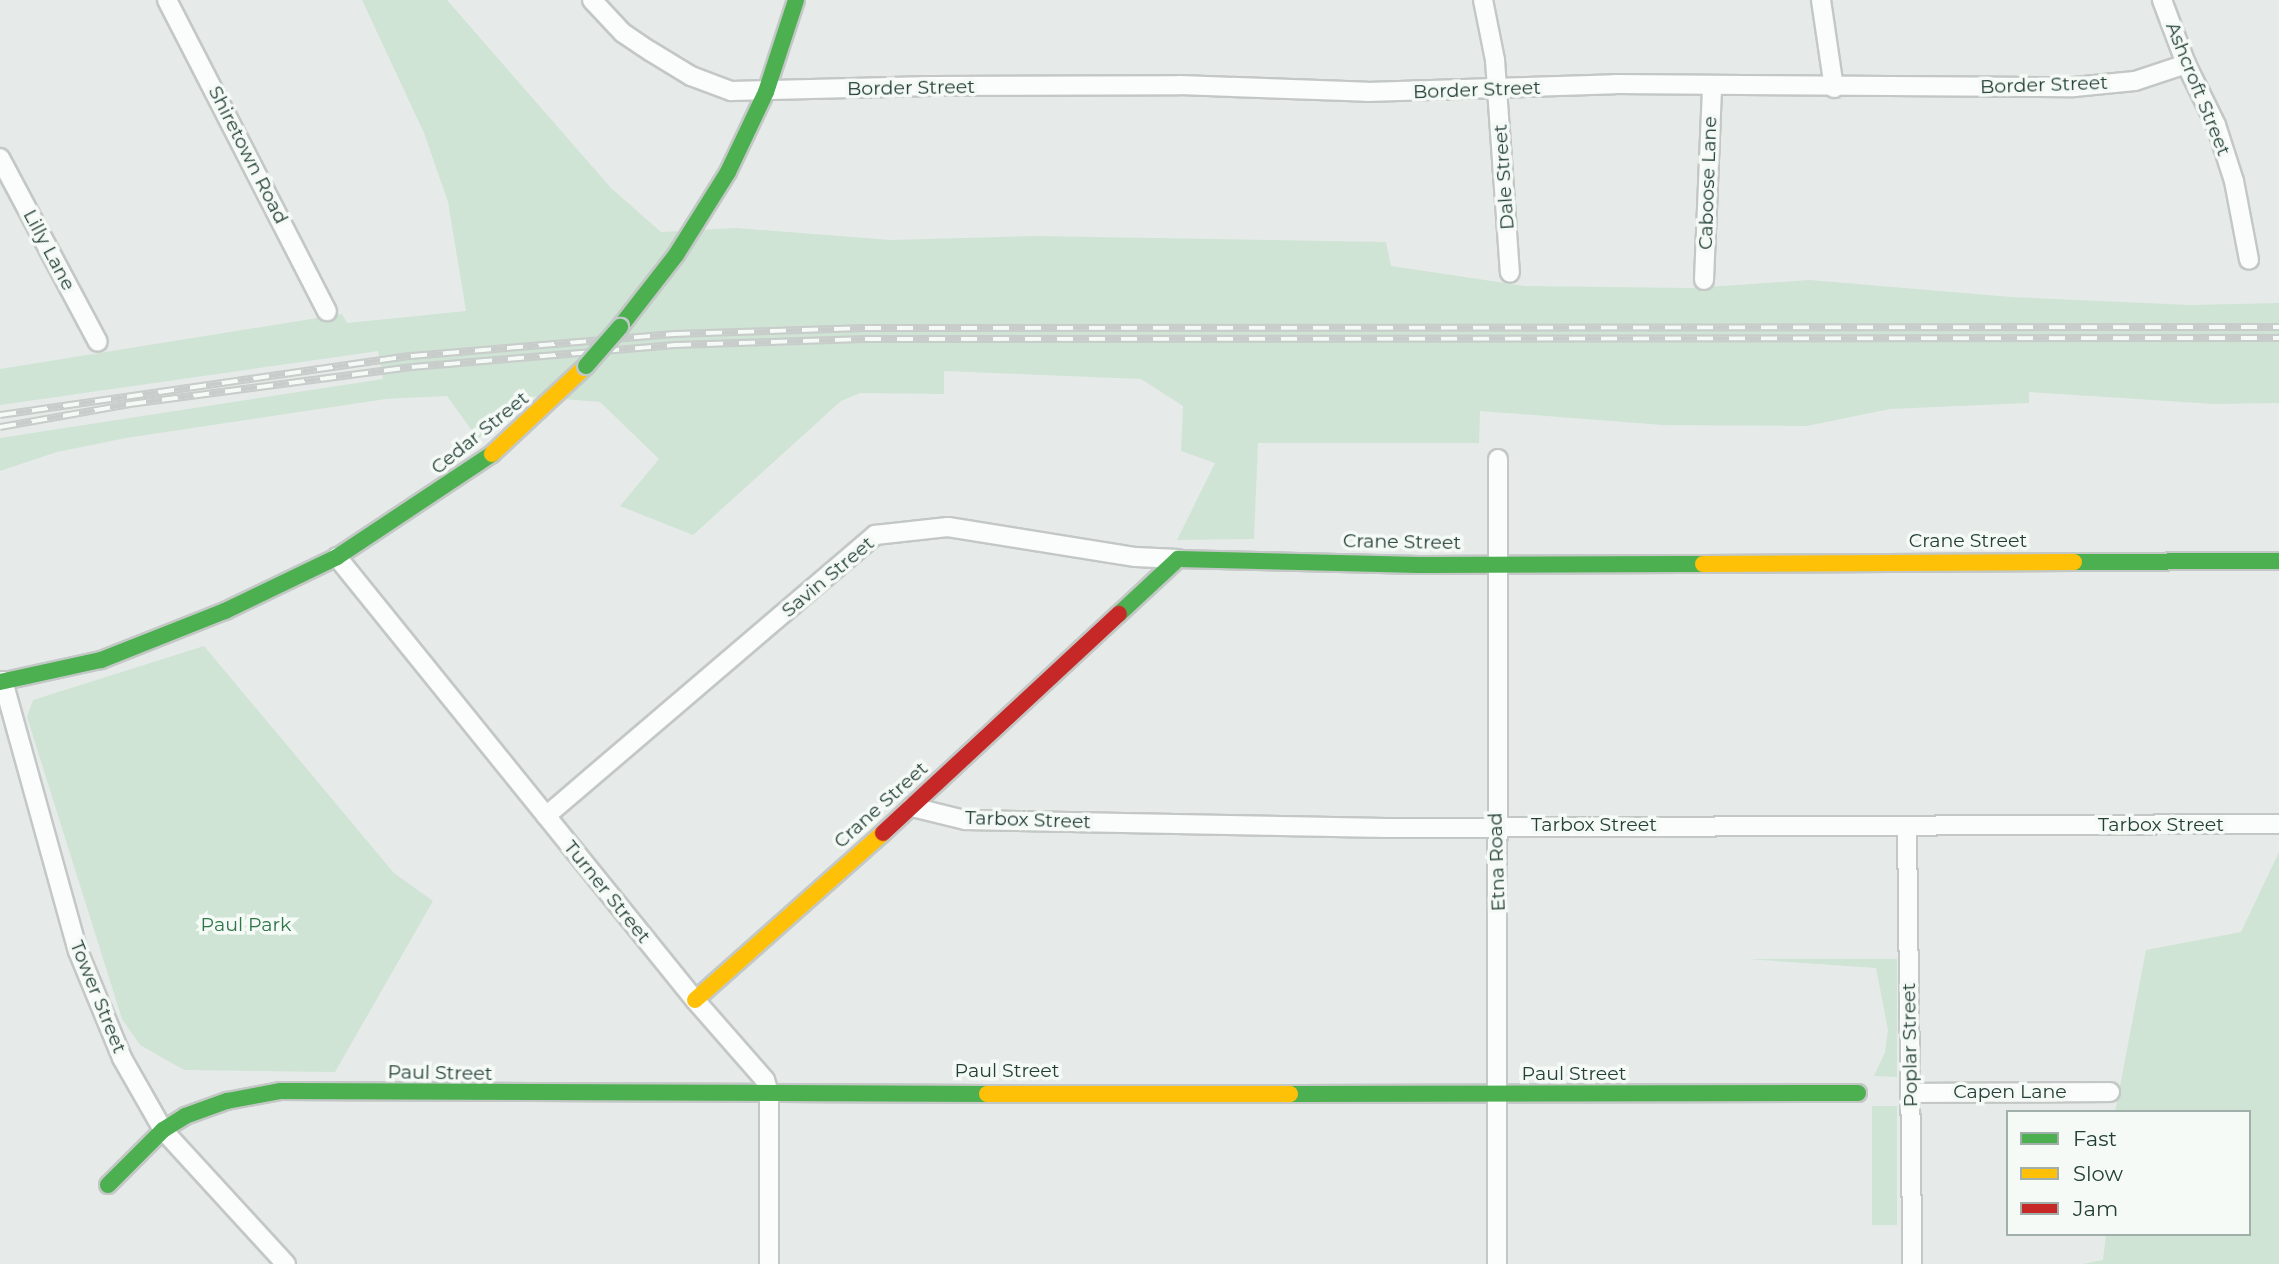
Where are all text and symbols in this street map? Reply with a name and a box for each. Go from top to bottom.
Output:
street label: Ashcroft Street [2161,19,2235,159]
street label: Border Street [1980,71,2108,99]
street label: Border Street [847,75,975,101]
street label: Border Street [1413,76,1541,104]
street label: Shiretown Road [203,82,293,228]
street label: Caboose Lane [1694,116,1722,250]
street label: Dale Street [1489,123,1519,231]
street label: Lilly Lane [18,206,80,294]
street label: Cedar Street [427,387,533,479]
street label: Crane Street [1343,530,1461,554]
street label: Crane Street [1909,530,2027,552]
street label: Savin Street [777,532,879,622]
street label: Crane Street [829,757,933,853]
street label: Tarbox Street [965,806,1091,834]
street label: Etna Road [1484,812,1510,912]
street label: Tarbox Street [1531,814,1657,836]
street label: Tarbox Street [2098,814,2224,836]
street label: Turner Street [559,836,655,948]
park label: Paul Park [201,914,291,936]
street label: Tower Street [65,937,131,1057]
street label: Poplar Street [1898,983,1922,1107]
street label: Paul Street [955,1060,1059,1082]
street label: Paul Street [387,1061,493,1085]
street label: Paul Street [1522,1063,1626,1085]
street label: Capen Lane [1953,1081,2067,1103]
legend [2006,1110,2251,1236]
text: Fast [2073,1126,2117,1151]
text: Slow [2073,1161,2123,1186]
text: Jam [2073,1196,2118,1221]

